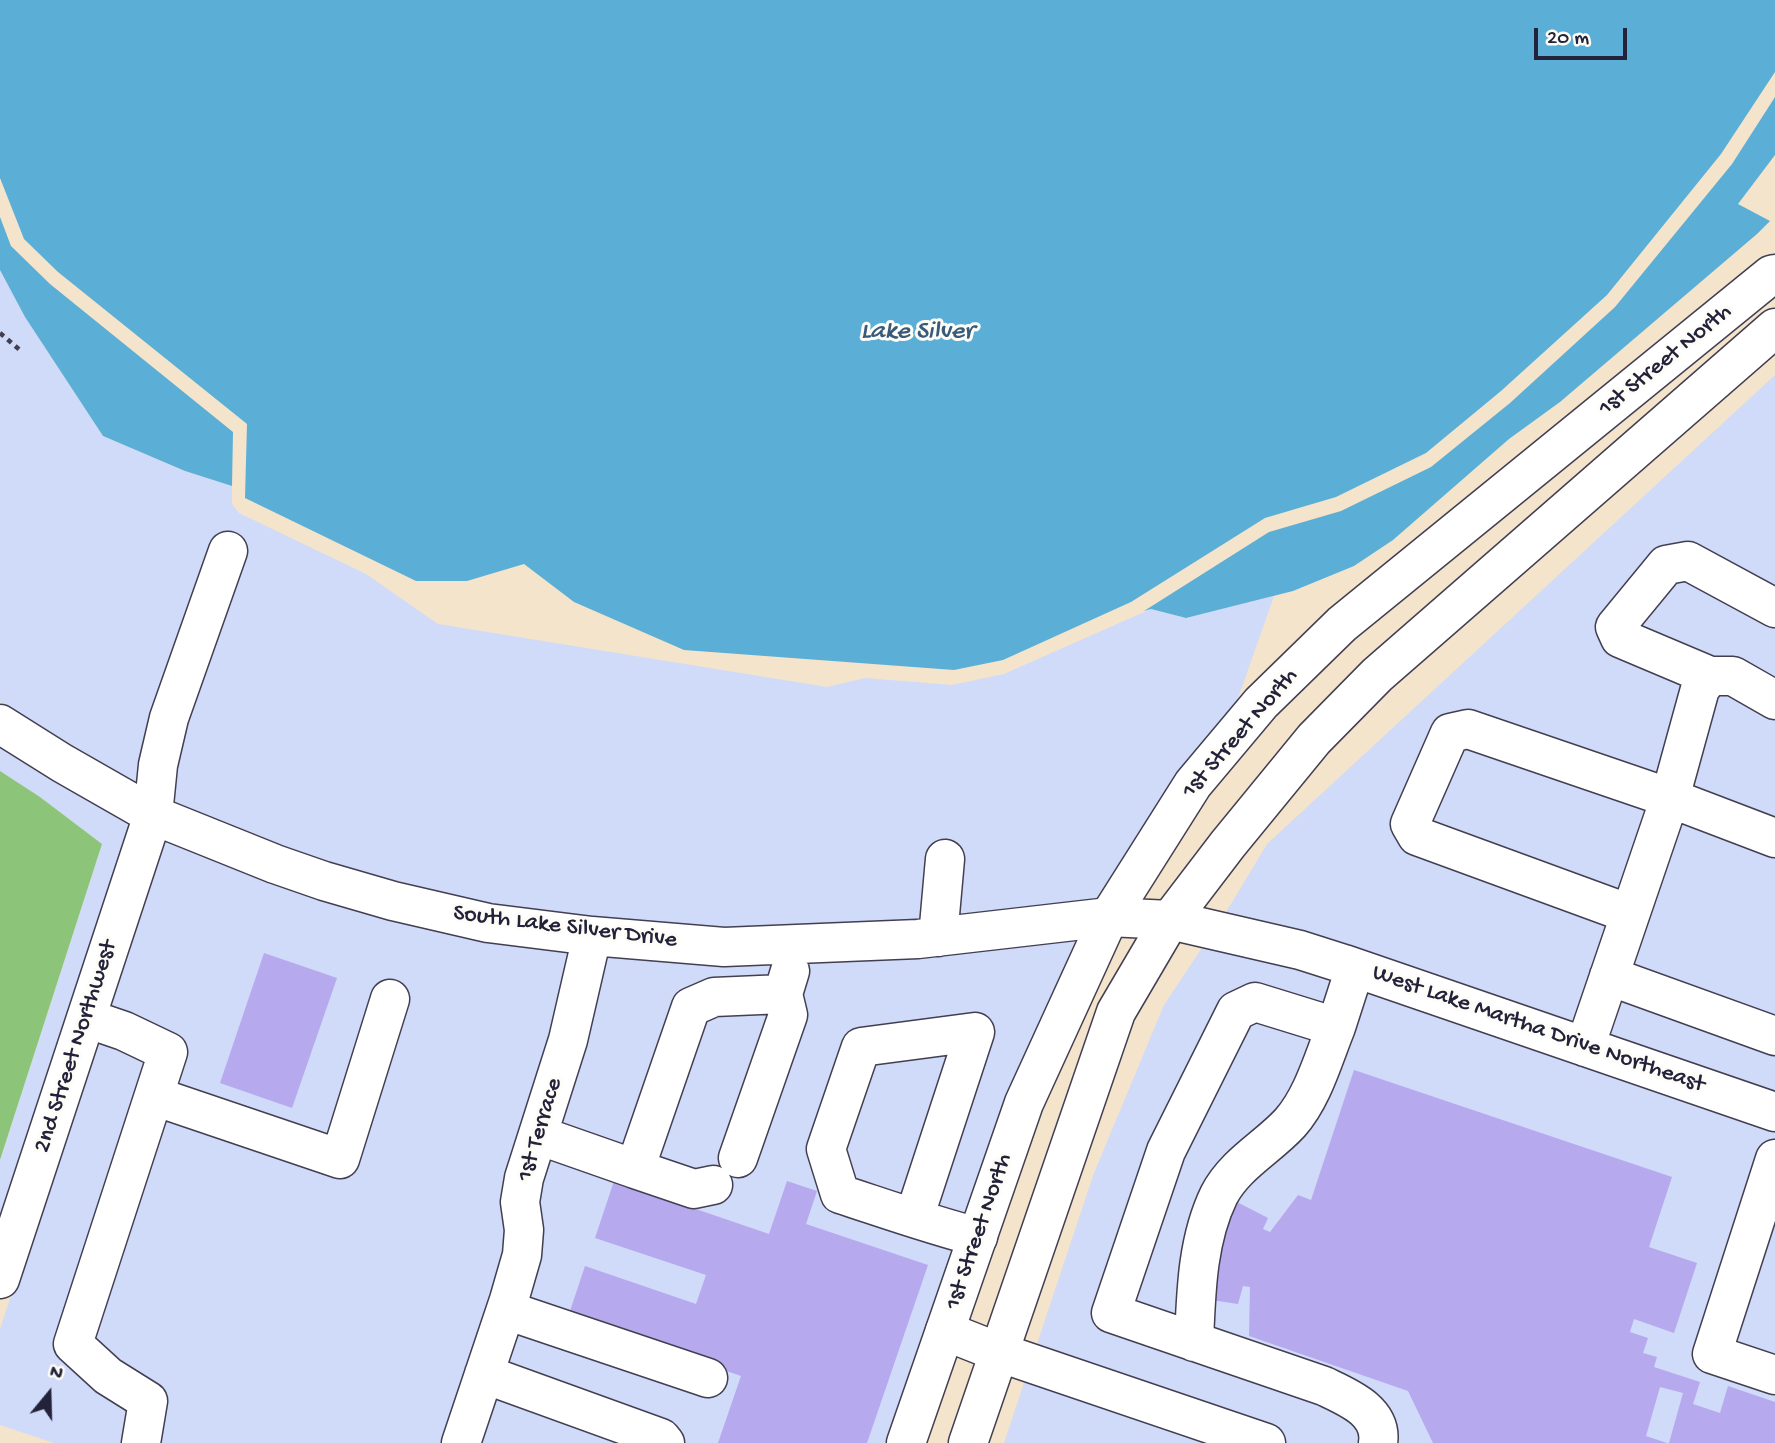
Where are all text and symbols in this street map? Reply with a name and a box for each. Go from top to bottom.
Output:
scale bar [1537,14,1630,58]
text: 20 m [1547,27,1589,52]
street label: 1st Street North [1594,299,1738,423]
water label: Lake Silver [861,317,973,349]
street label: 1st Street North [1177,663,1305,805]
street label: South Lake Silver Drive [451,900,679,956]
street label: 2nd Street Northwest [29,937,125,1157]
street label: West Lake Martha Drive Northeast [1368,959,1708,1101]
street label: 1st Terrace [512,1075,570,1185]
street label: 1st Street North [940,1150,1020,1314]
north arrow [14,1359,84,1429]
text: N [46,1361,66,1387]

